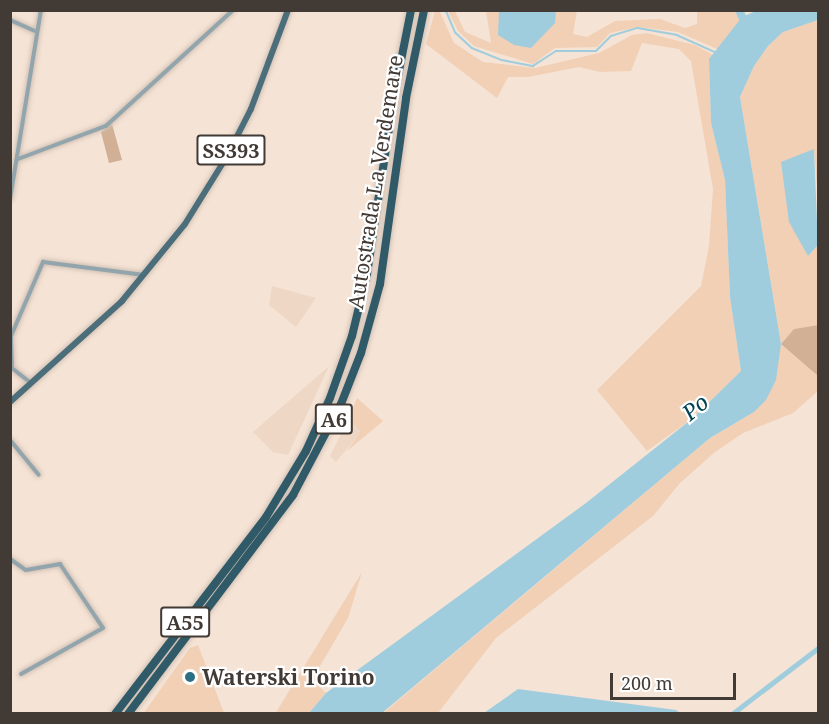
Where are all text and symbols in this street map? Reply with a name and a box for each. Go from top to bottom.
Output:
street label: Autostrada La Verdemare [342,53,408,311]
road number: SS393 [195,133,267,167]
water label: Po [676,388,714,426]
road number: A6 [314,402,354,436]
road number: A55 [160,605,210,639]
scale bar [613,661,739,699]
place label: Waterski Torino [202,664,375,690]
marker: Waterski Torino [183,670,197,684]
text: 200 m [621,671,673,695]

